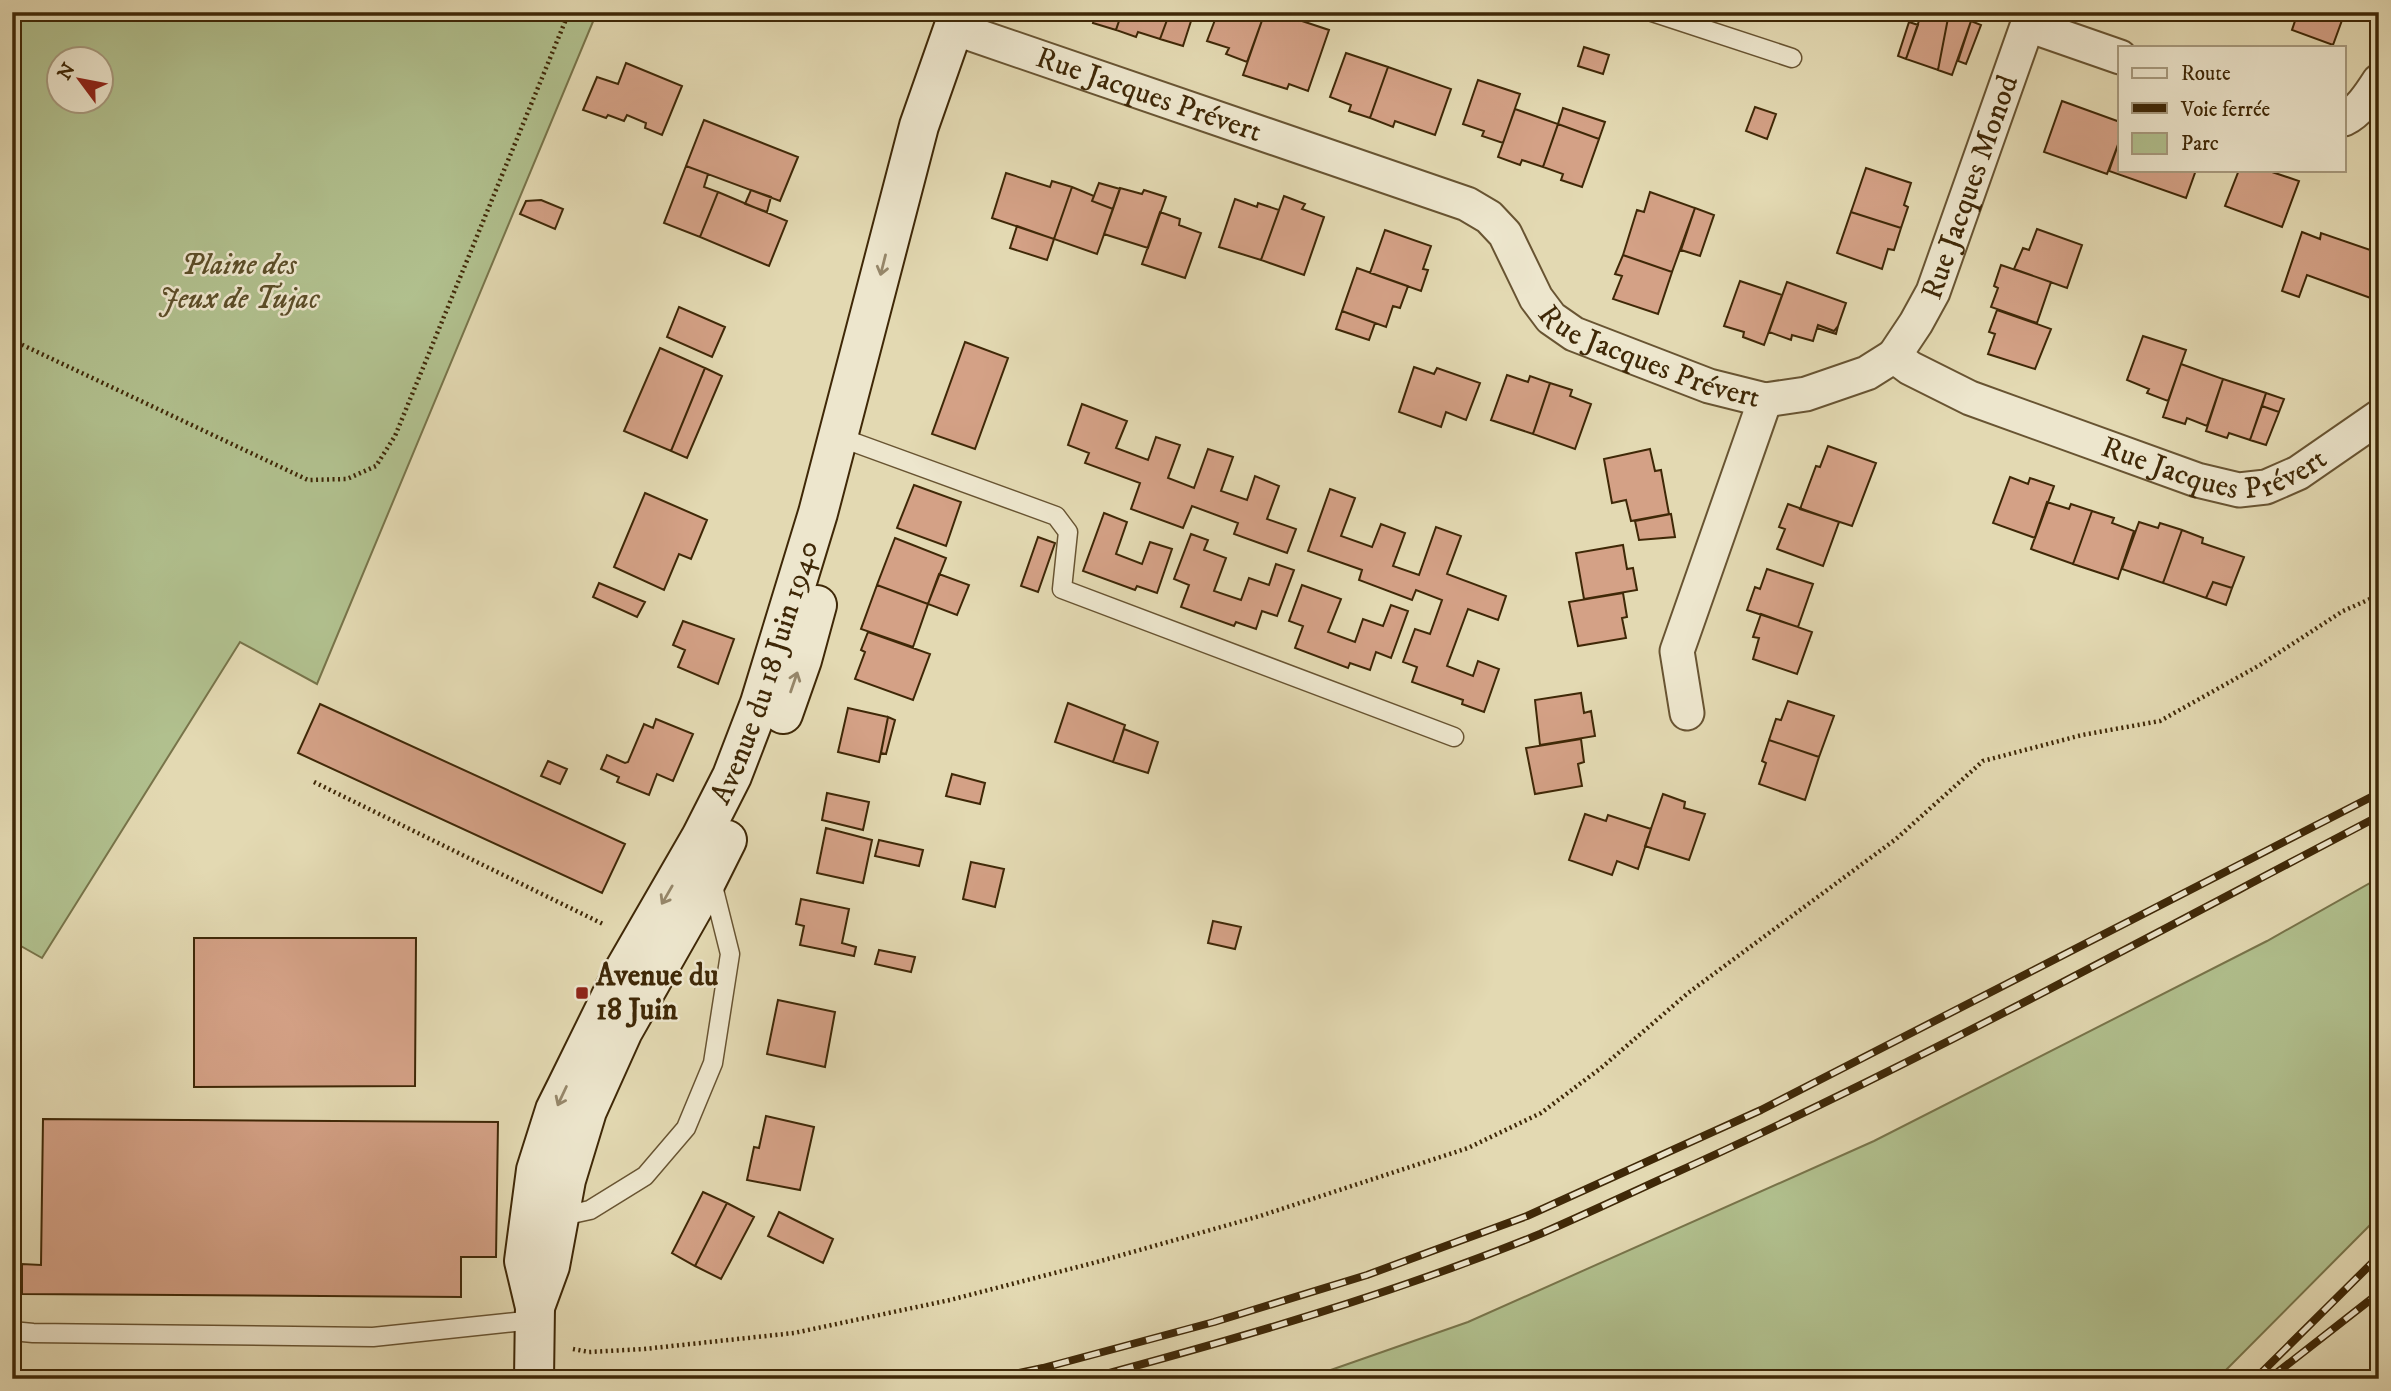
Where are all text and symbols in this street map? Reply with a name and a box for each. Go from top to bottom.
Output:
street label: Rue Jacques Prévert [1031,39,1266,151]
north arrow [46,46,116,116]
legend [2118,46,2346,172]
text: N [53,59,81,84]
text: Route [2181,61,2231,87]
street label: Rue Jacques Monod [1913,70,2027,304]
text: Voie ferrée [2180,97,2271,123]
text: Parc [2181,131,2219,157]
park label: Plaine des Jeux de Tujac [159,247,321,318]
one-way arrow [876,253,889,276]
street label: Rue Jacques Prévert [1529,298,1764,417]
street label: Rue Jacques Prévert [2095,423,2331,467]
text: Rue Jacques Prévert [2097,429,2334,509]
street label: Avenue du 18 Juin 1940 [702,536,827,811]
one-way arrow [789,671,801,693]
one-way arrow [660,884,674,904]
place label: Avenue du 18 Juin [595,958,718,1029]
marker: Avenue du 18 Juin [574,985,590,1001]
one-way arrow [555,1085,568,1106]

